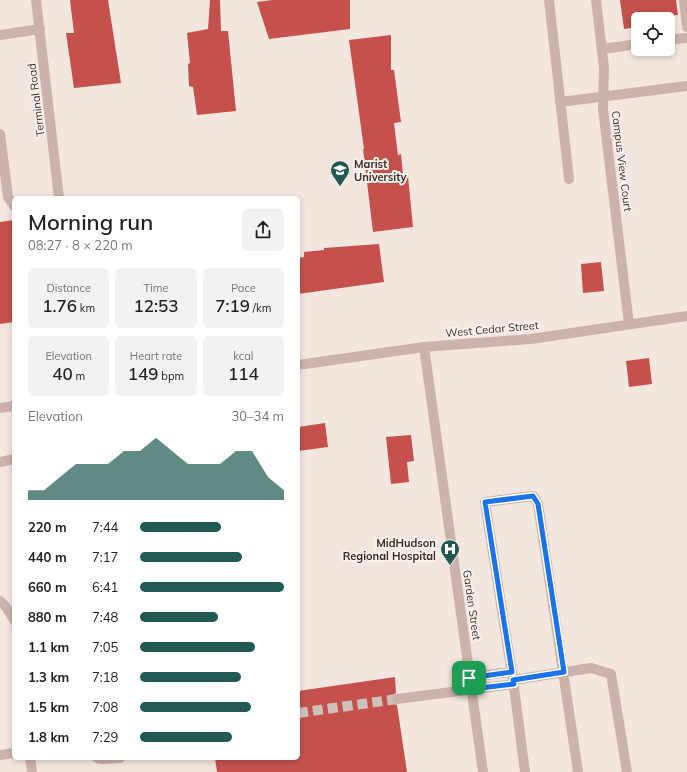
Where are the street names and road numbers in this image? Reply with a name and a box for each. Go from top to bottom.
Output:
street label: Terminal Road [25,63,47,137]
street label: Campus View Court [609,110,635,212]
street label: West Cedar Street [445,318,539,340]
street label: Garden Street [460,569,484,641]

